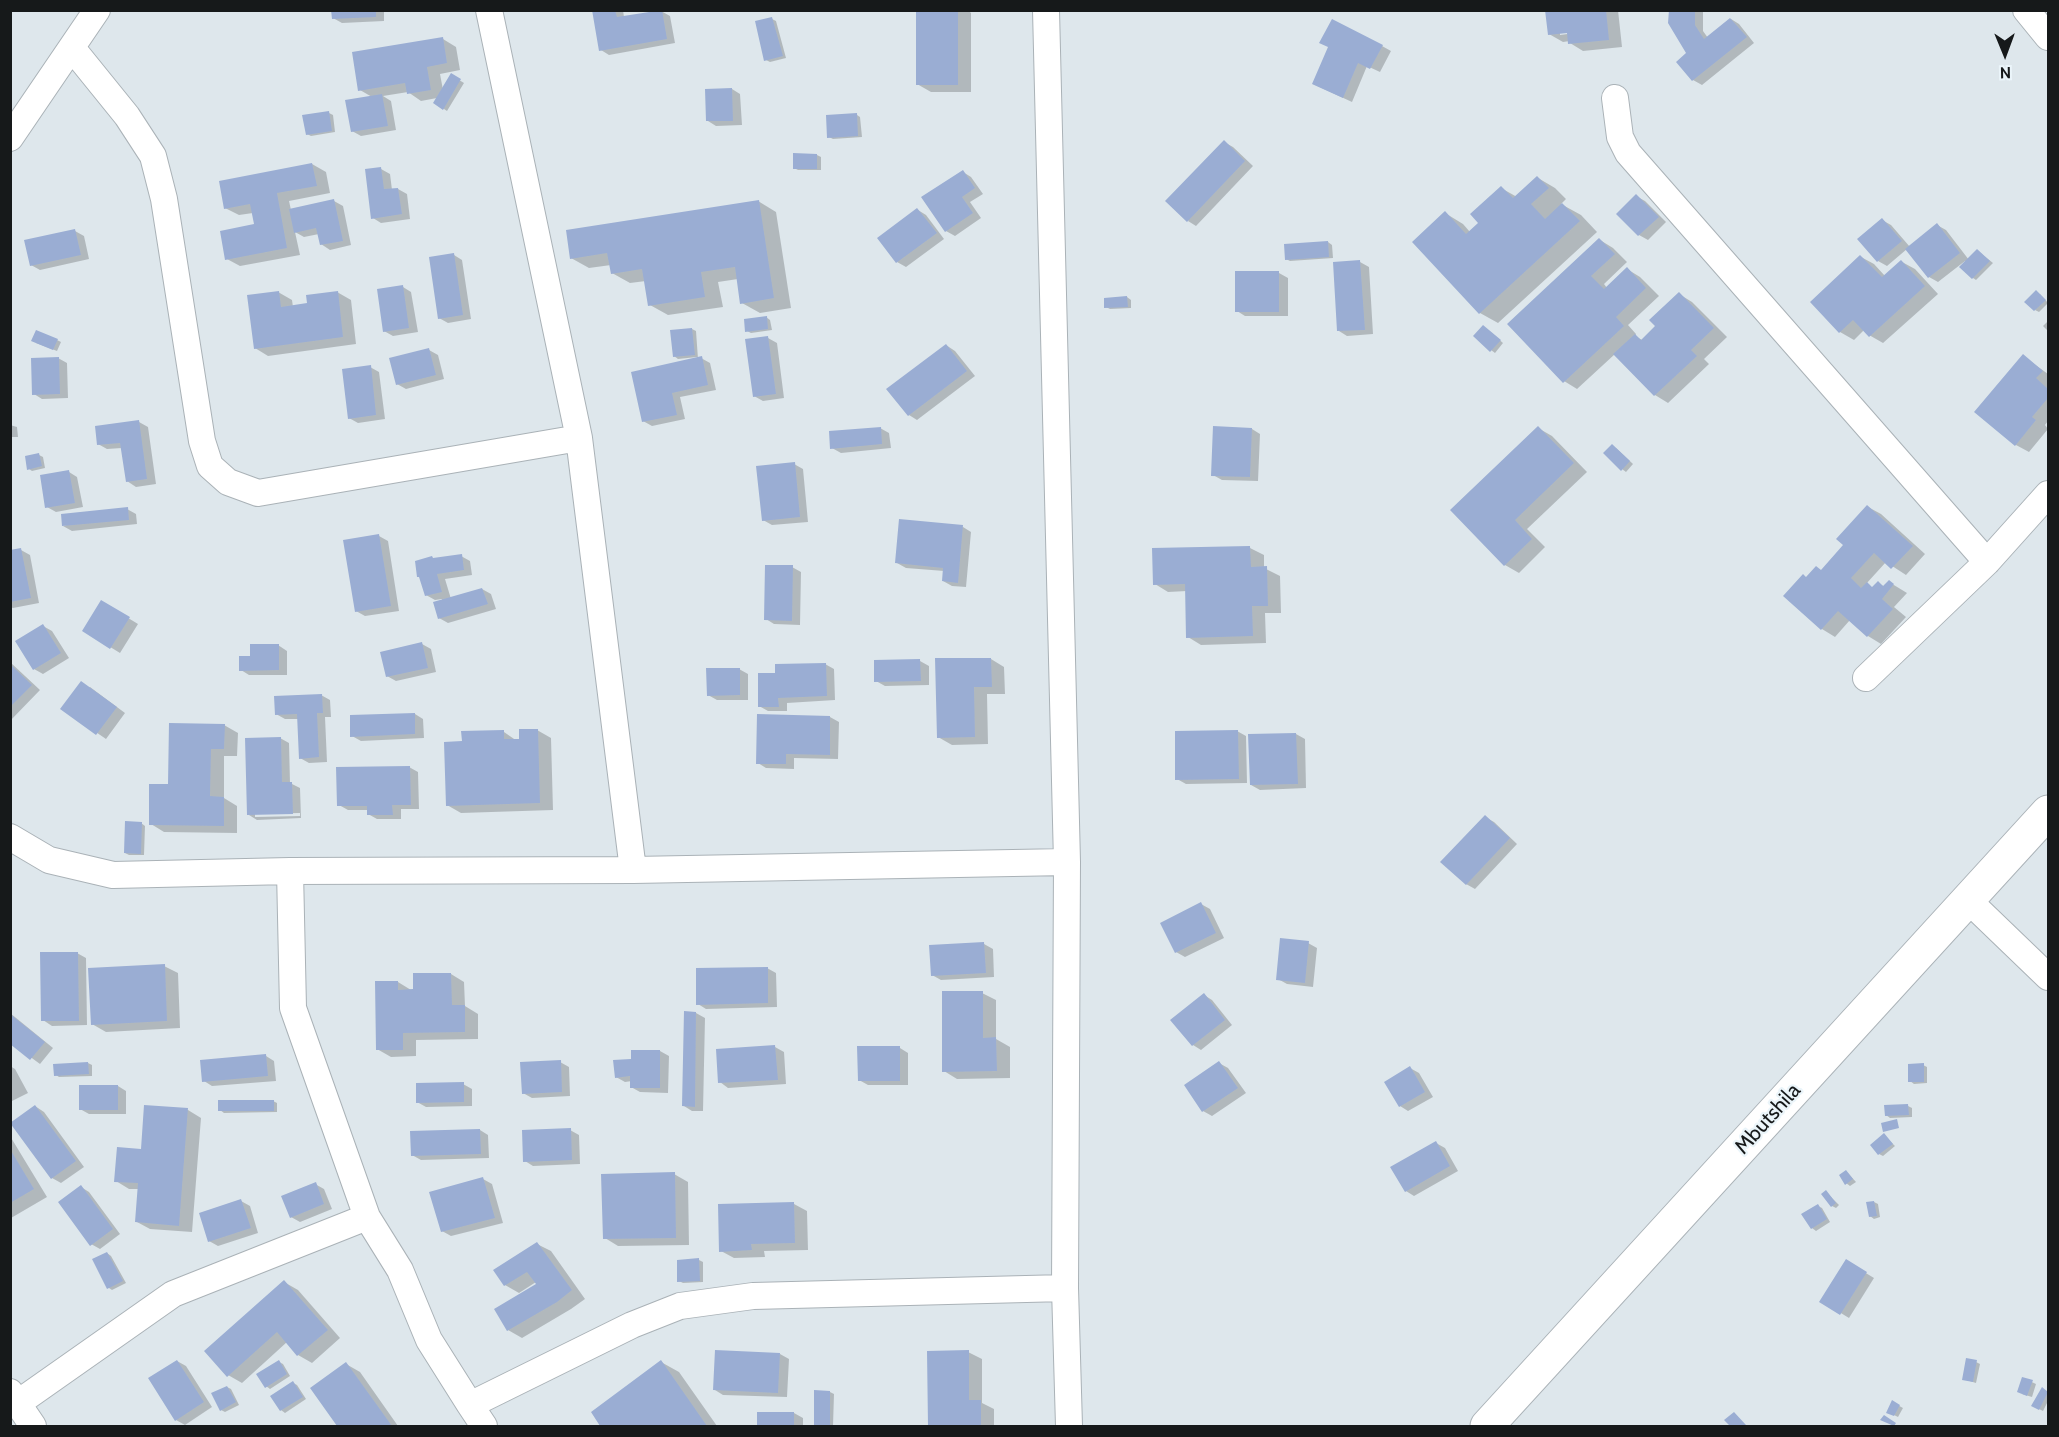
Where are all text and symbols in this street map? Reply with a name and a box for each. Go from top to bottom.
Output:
north arrow [1975,24,2035,84]
text: N [2000,63,2011,82]
street label: Mbutshila [1730,1079,1806,1159]

